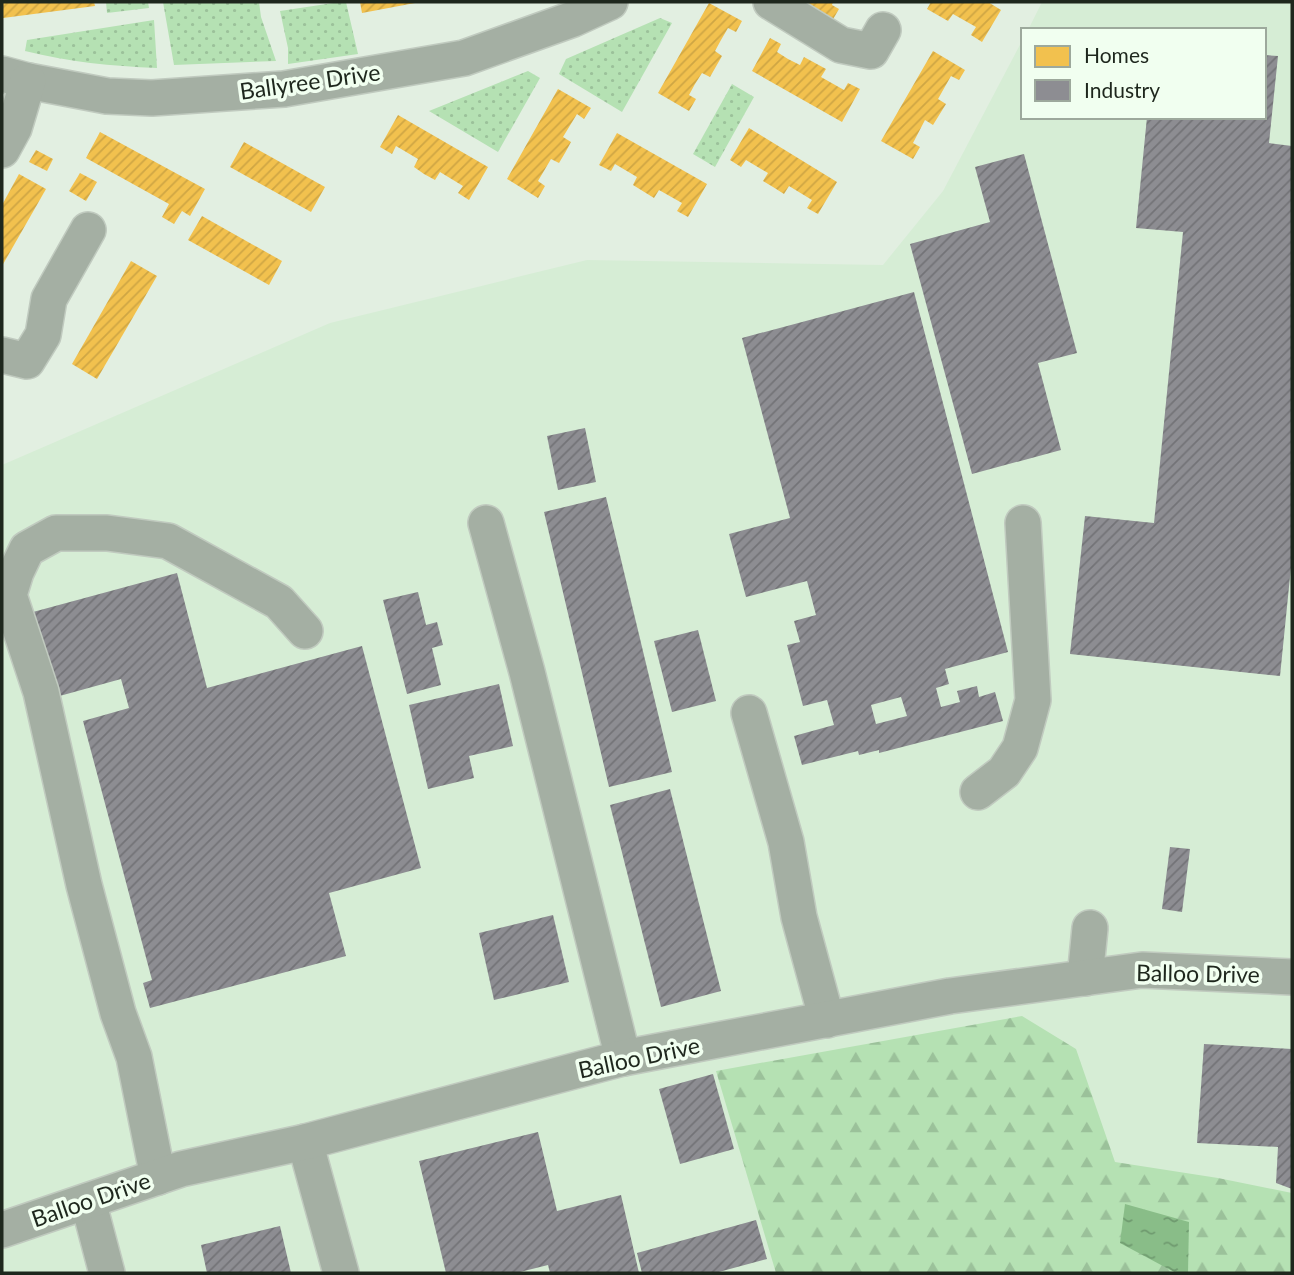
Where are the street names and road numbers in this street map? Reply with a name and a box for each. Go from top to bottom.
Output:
street label: Ballyree Drive [238,57,382,105]
street label: Balloo Drive [1136,958,1260,988]
street label: Balloo Drive [575,1030,702,1084]
street label: Balloo Drive [28,1166,154,1232]

